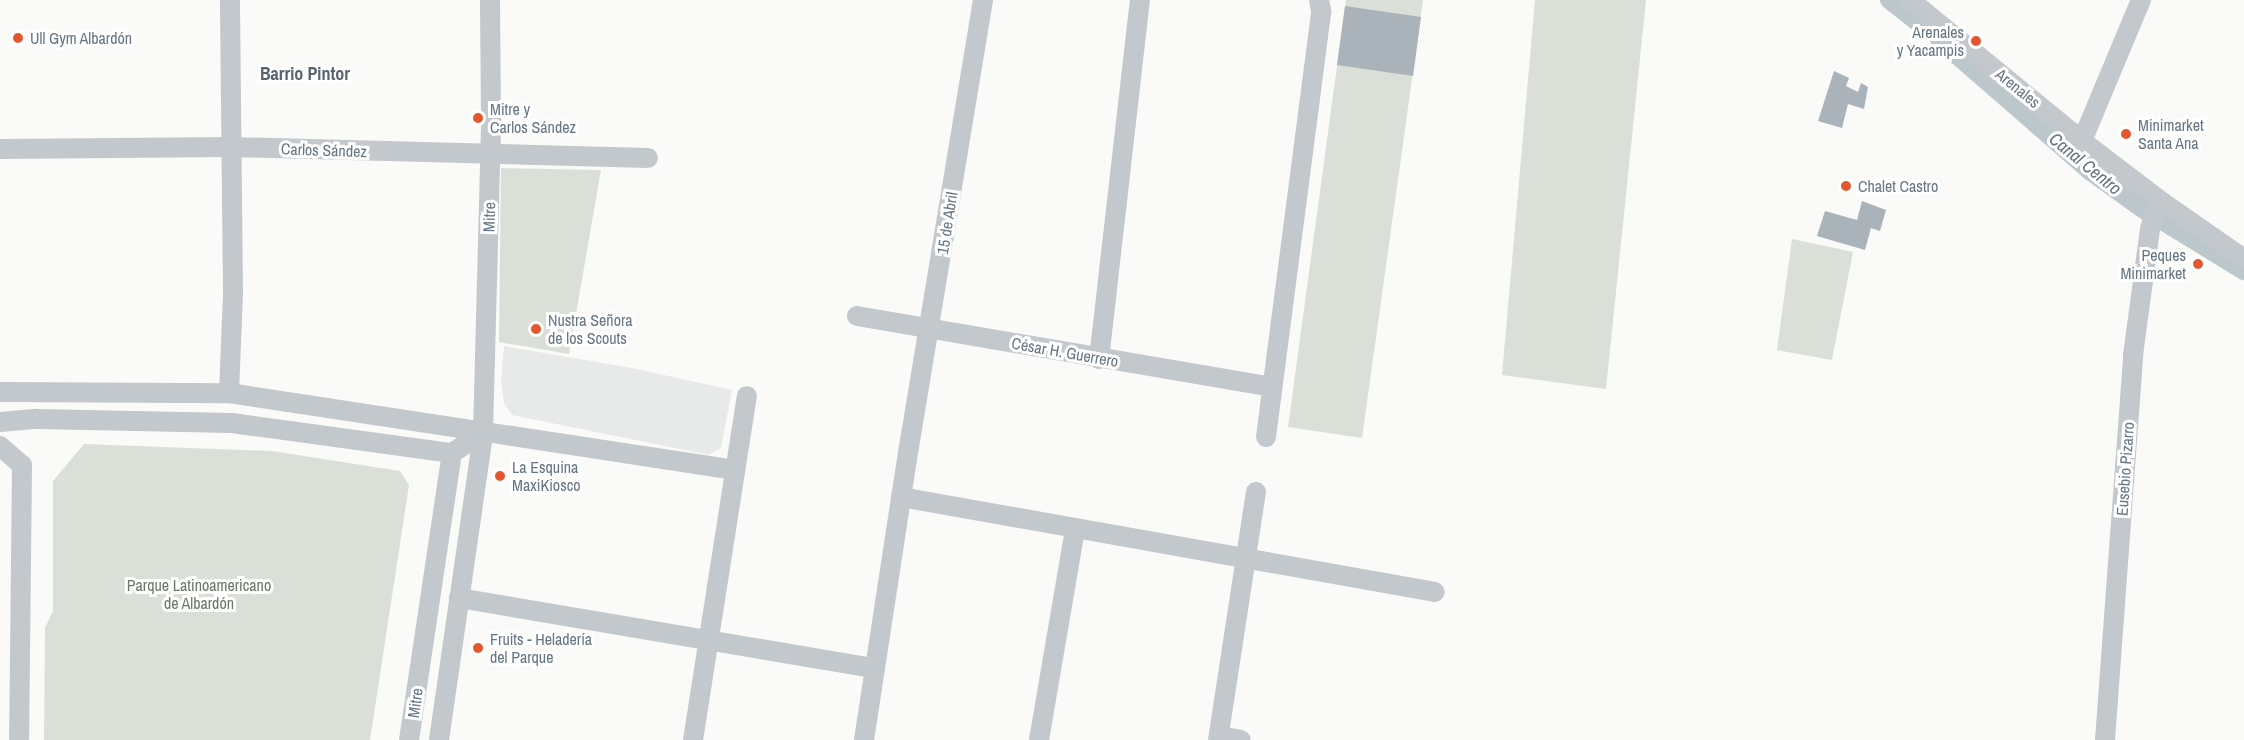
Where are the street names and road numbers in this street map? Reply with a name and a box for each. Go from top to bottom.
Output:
street label: Arenales [1992,64,2044,112]
street label: Carlos Sández [281,139,367,161]
street label: 15 de Abril [933,190,961,256]
street label: Mitre [479,202,499,232]
street label: César H. Guerrero [1010,333,1120,371]
street label: Eusebio Pizarro [2112,421,2138,517]
street label: Mitre [403,687,427,719]

